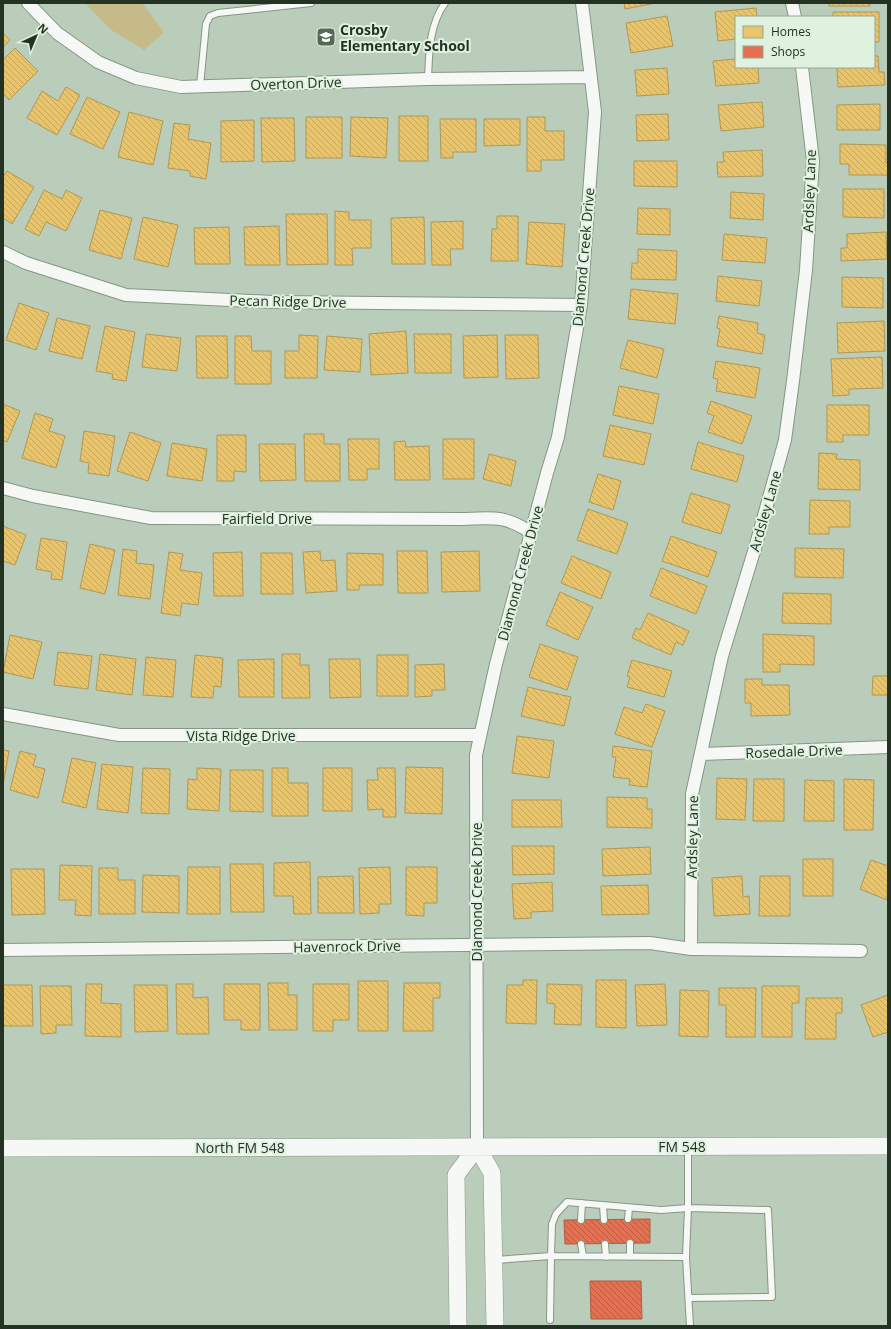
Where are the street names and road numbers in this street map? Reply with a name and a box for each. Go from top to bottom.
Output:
street label: Overton Drive [250,72,342,94]
street label: Ardsley Lane [798,149,820,233]
street label: Diamond Creek Drive [567,187,599,327]
street label: Pecan Ridge Drive [229,290,347,312]
street label: Ardsley Lane [744,468,786,554]
street label: Diamond Creek Drive [493,503,547,643]
street label: Fairfield Drive [222,509,312,528]
street label: Vista Ridge Drive [186,726,296,745]
street label: Rosedale Drive [745,740,843,762]
street label: Ardsley Lane [682,795,702,879]
street label: Diamond Creek Drive [467,822,486,962]
street label: Havenrock Drive [293,936,401,956]
street label: FM 548 [658,1137,706,1156]
street label: North FM 548 [195,1138,285,1157]

